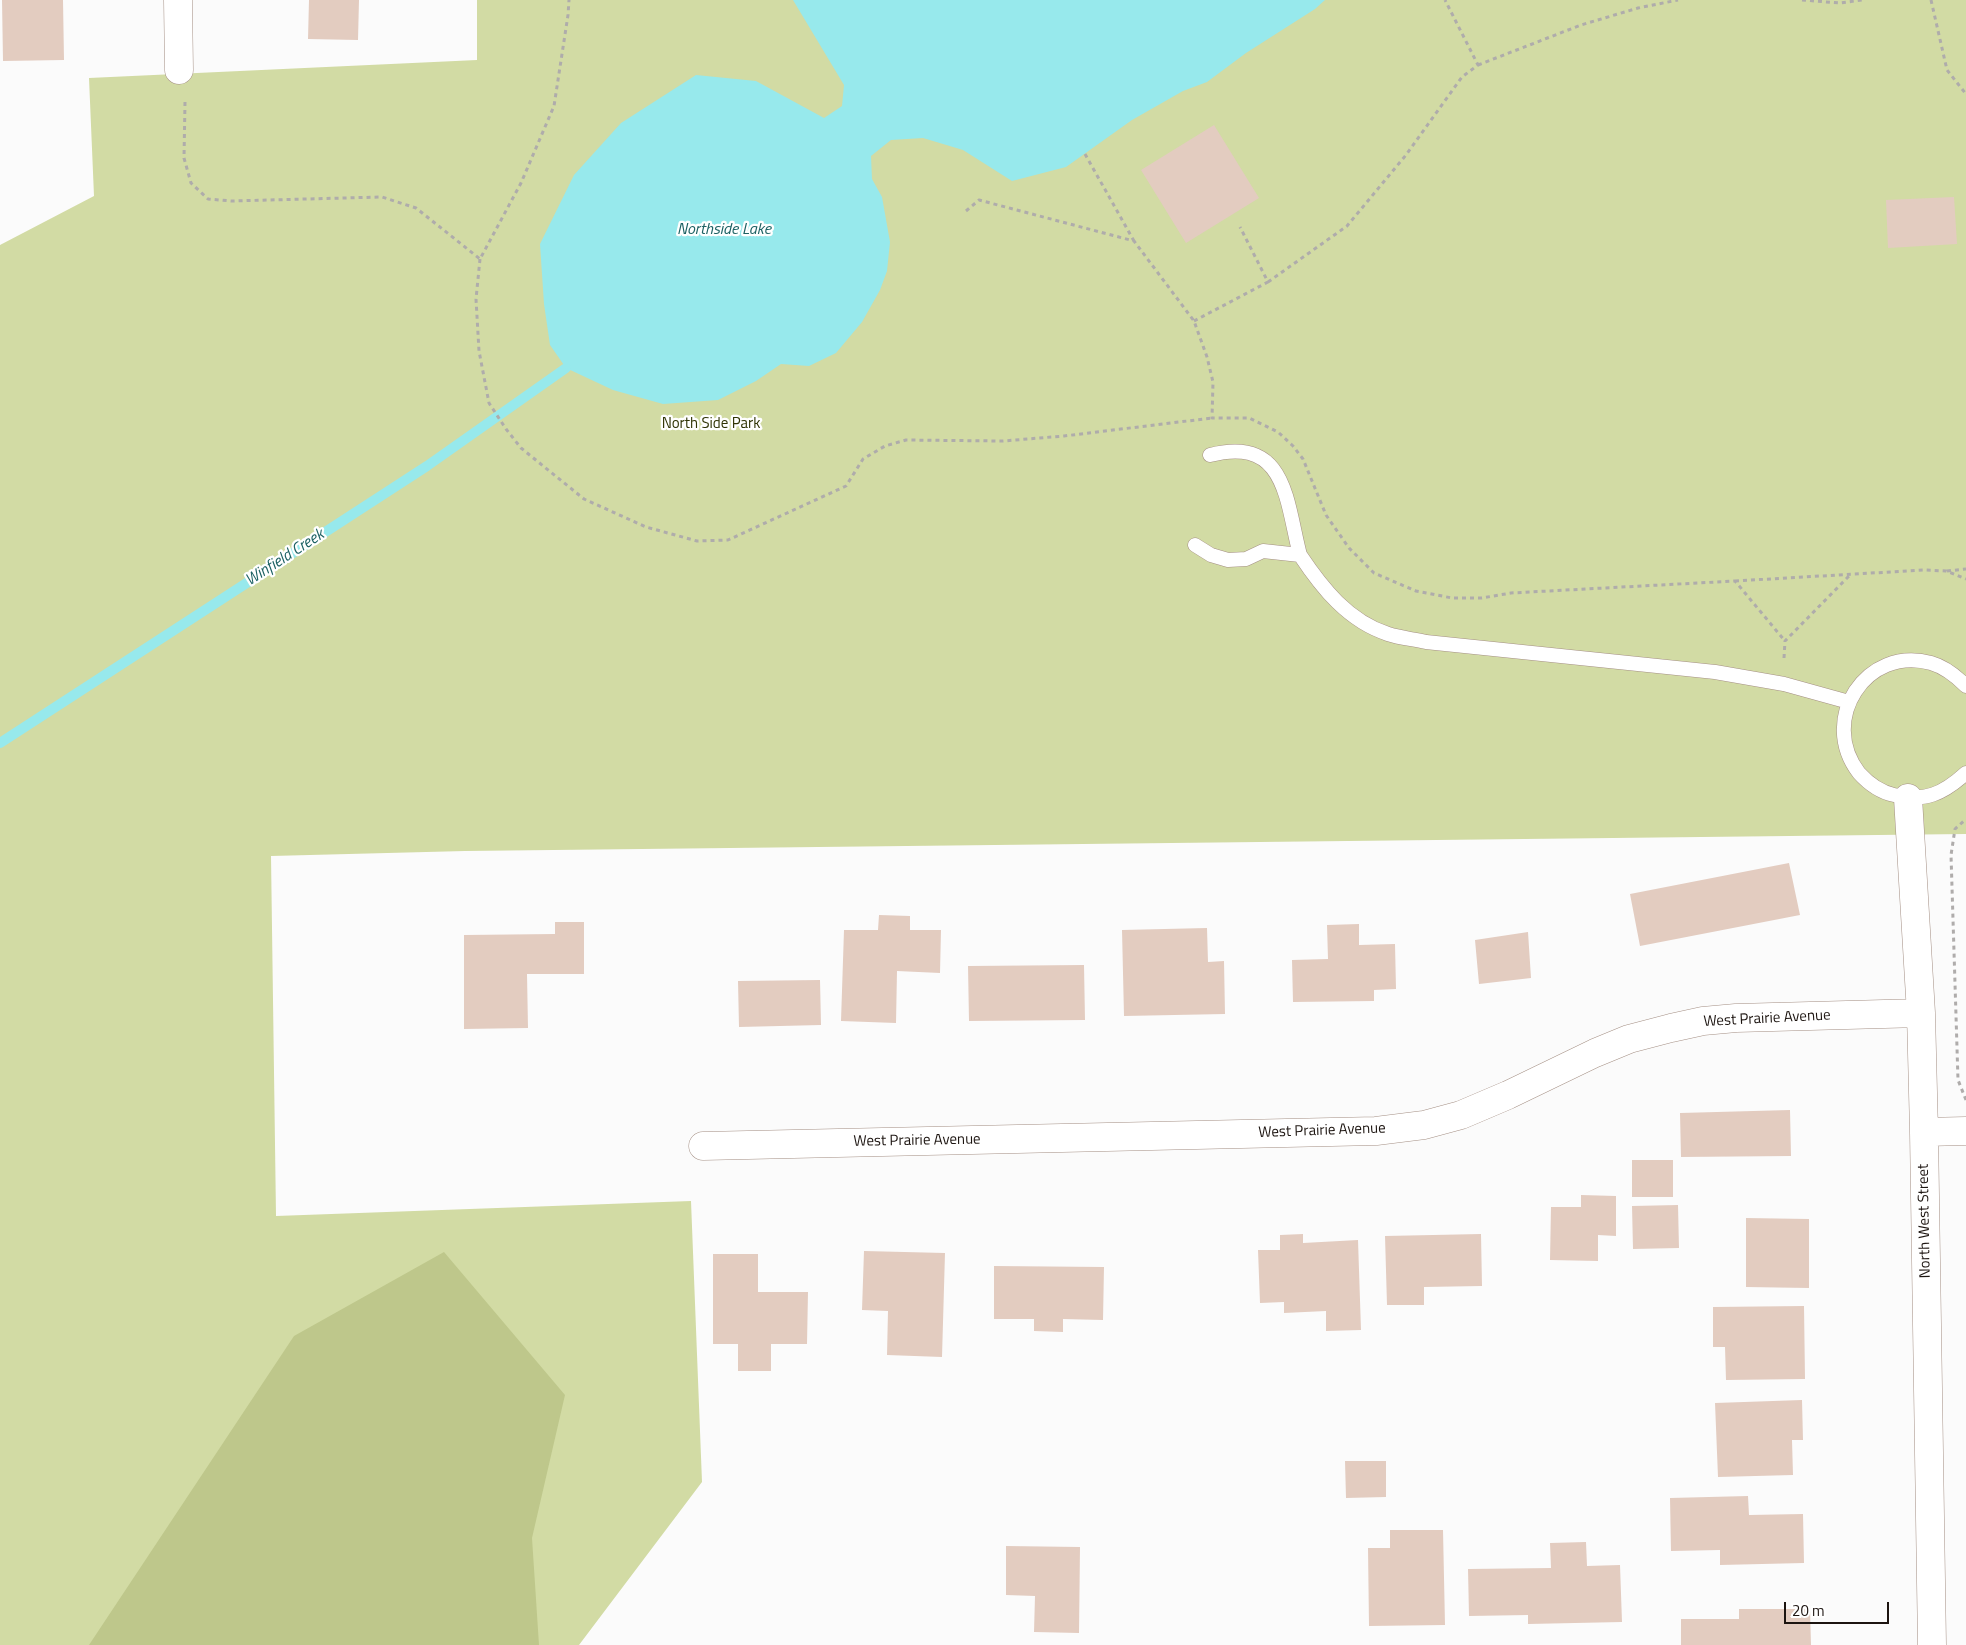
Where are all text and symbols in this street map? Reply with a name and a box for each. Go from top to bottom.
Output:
water label: Northside Lake [677,220,771,240]
park label: North Side Park [662,415,760,433]
water label: Winfield Creek [242,525,328,591]
street label: West Prairie Avenue [1703,1007,1831,1031]
street label: West Prairie Avenue [1258,1120,1386,1142]
street label: West Prairie Avenue [853,1131,981,1151]
street label: North West Street [1915,1164,1935,1278]
scale bar [1786,1592,1891,1624]
text: 20 m [1792,1599,1825,1622]

